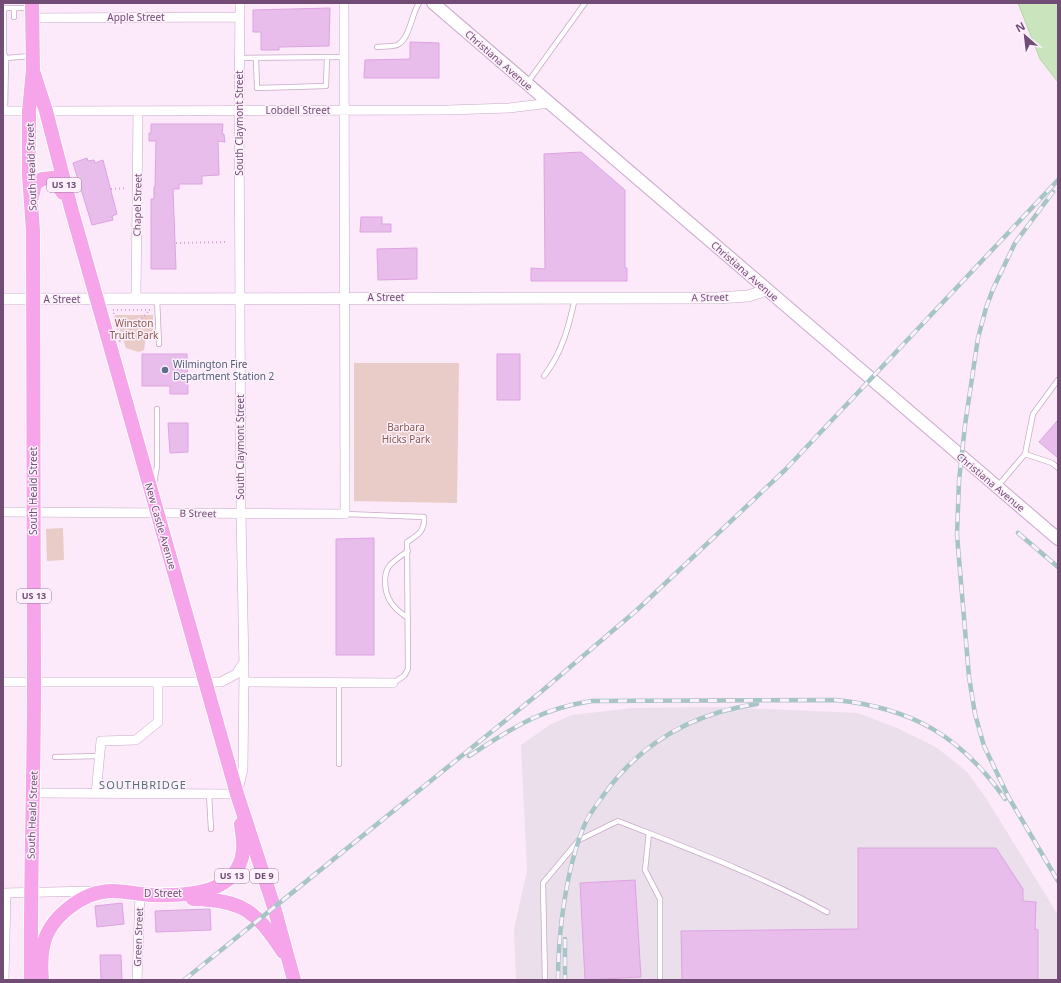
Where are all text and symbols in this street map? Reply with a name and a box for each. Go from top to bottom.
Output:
street label: Apple Street [107,10,165,24]
north arrow [1005,16,1045,56]
text: N [1013,18,1028,35]
street label: Christiana Avenue [462,27,536,93]
street label: South Claymont Street [232,70,246,176]
street label: Lobdell Street [266,103,331,117]
street label: South Heald Street [22,122,40,211]
street label: Chapel Street [129,173,145,237]
road number: US 13 [47,178,81,192]
street label: Christiana Avenue [708,238,782,304]
street label: A Street [368,290,405,304]
street label: A Street [691,290,729,304]
street label: A Street [44,292,81,306]
park label: Winston Truitt Park [110,316,159,342]
place label: Wilmington Fire Department Station 2 [173,357,275,383]
marker: Wilmington Fire Department Station 2 [160,365,170,375]
street label: South Claymont Street [233,394,247,500]
park label: Barbara Hicks Park [382,420,431,446]
street label: South Heald Street [26,447,40,535]
street label: Christiana Avenue [954,449,1028,515]
street label: New Castle Avenue [142,481,180,571]
street label: B Street [179,506,217,520]
road number: US 13 [17,589,51,603]
street label: South Heald Street [23,770,41,859]
district label: SOUTHBRIDGE [99,777,187,792]
road number: US 13 [215,869,249,883]
road number: DE 9 [250,869,278,883]
street label: D Street [144,886,182,900]
street label: Green Street [130,907,146,967]

